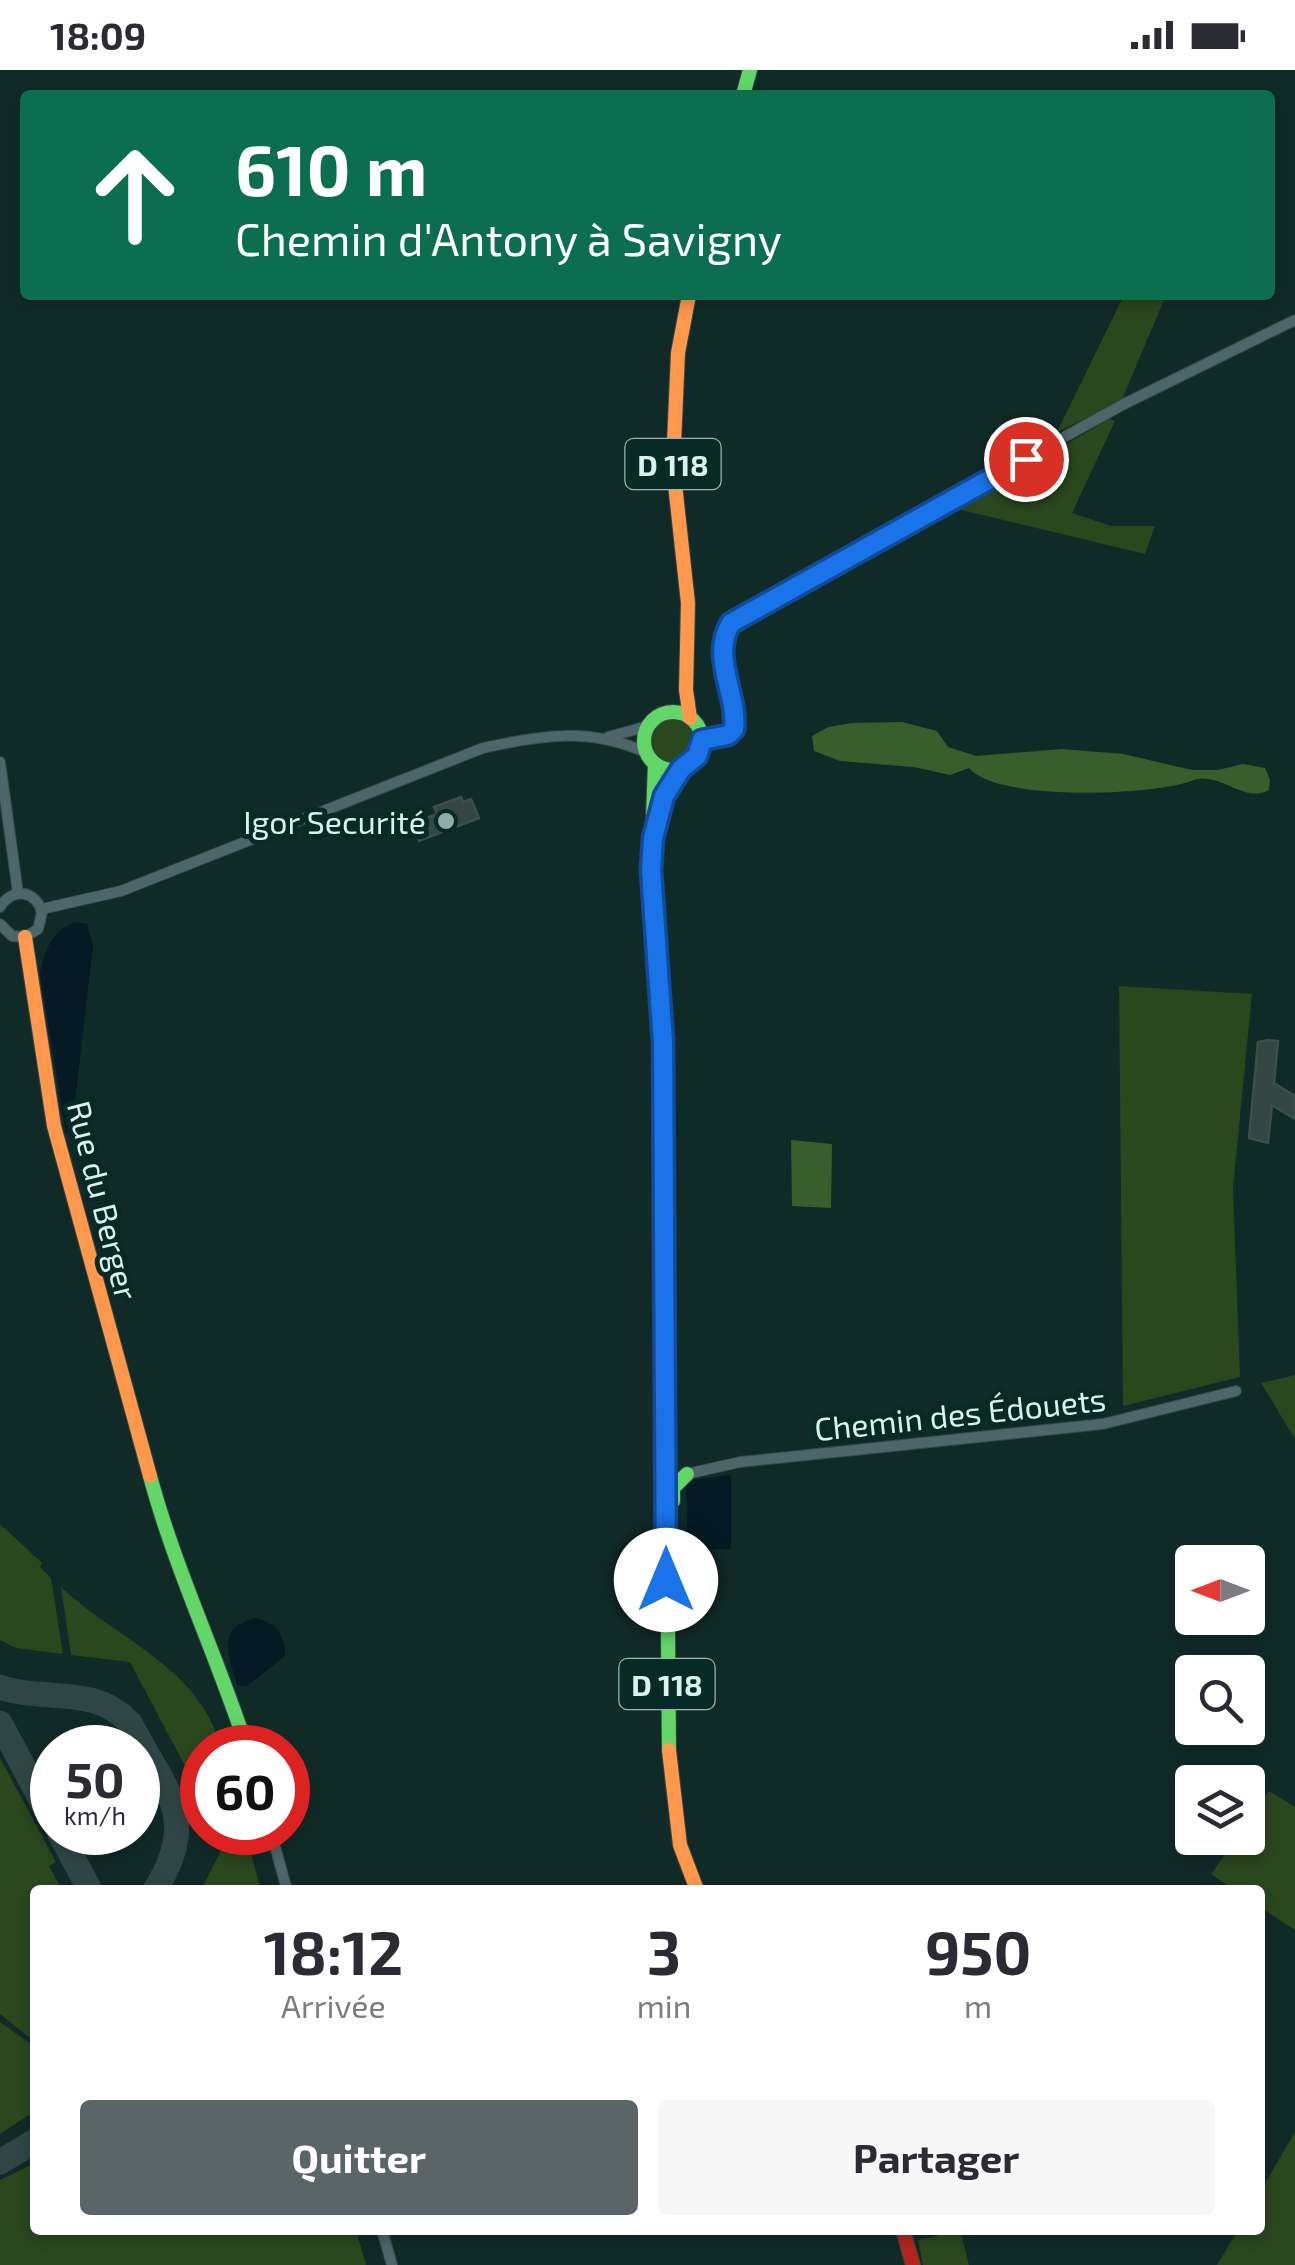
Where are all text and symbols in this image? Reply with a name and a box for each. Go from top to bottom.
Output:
text: 18:09 [50,12,146,58]
text: 610 m [235,126,428,210]
icon: ahead [70,130,200,260]
text: Chemin d'Antony à Savigny [235,211,782,265]
pin [984,417,1069,502]
icon: arrive [999,432,1054,487]
road number: D 118 [626,439,720,489]
place label: Igor Securité [243,802,426,840]
marker: Igor Securité [435,810,457,832]
street label: Rue du Berger [61,1097,147,1303]
street label: Chemin des Édouets [812,1379,1108,1447]
position arrow [614,1528,718,1632]
north arrow [1175,1545,1265,1635]
map controls [1175,1545,1265,1855]
button: search [1175,1655,1265,1745]
road number: D 118 [620,1659,714,1709]
speed limit sign: 60 [180,1725,310,1855]
text: 50 [65,1748,125,1808]
button: layers [1175,1765,1265,1855]
text: km/h [64,1800,126,1830]
text: 18:12 [264,1915,403,1987]
text: 3 [647,1915,681,1987]
text: 950 [925,1915,1031,1987]
text: Arrivée [281,1986,386,2024]
text: min [637,1986,691,2024]
text: m [964,1986,992,2024]
button: Quitter [80,2100,638,2215]
button: Partager [658,2100,1215,2215]

